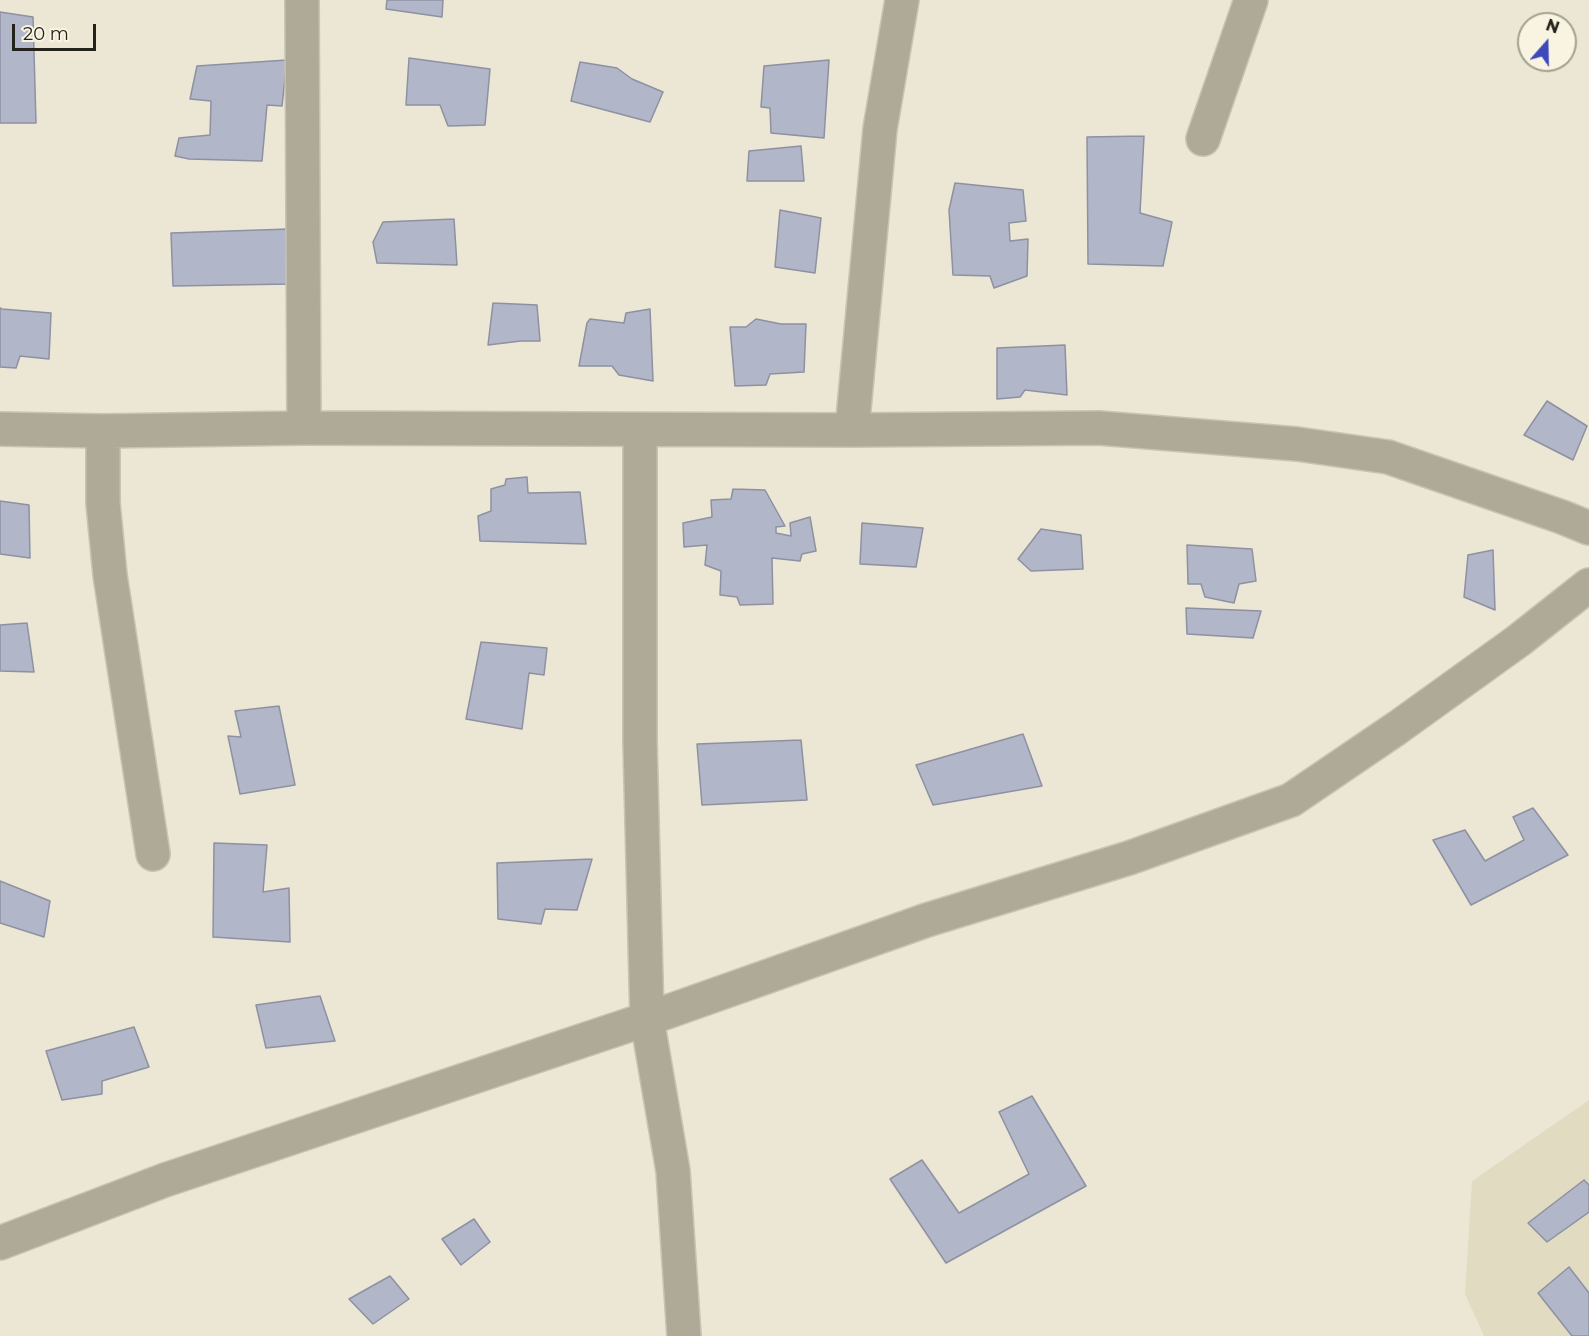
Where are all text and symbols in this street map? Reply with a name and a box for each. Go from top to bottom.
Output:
scale bar [15,12,99,50]
north arrow [1517,12,1577,72]
text: N [1543,15,1562,38]
text: 20 m [23,23,69,45]

